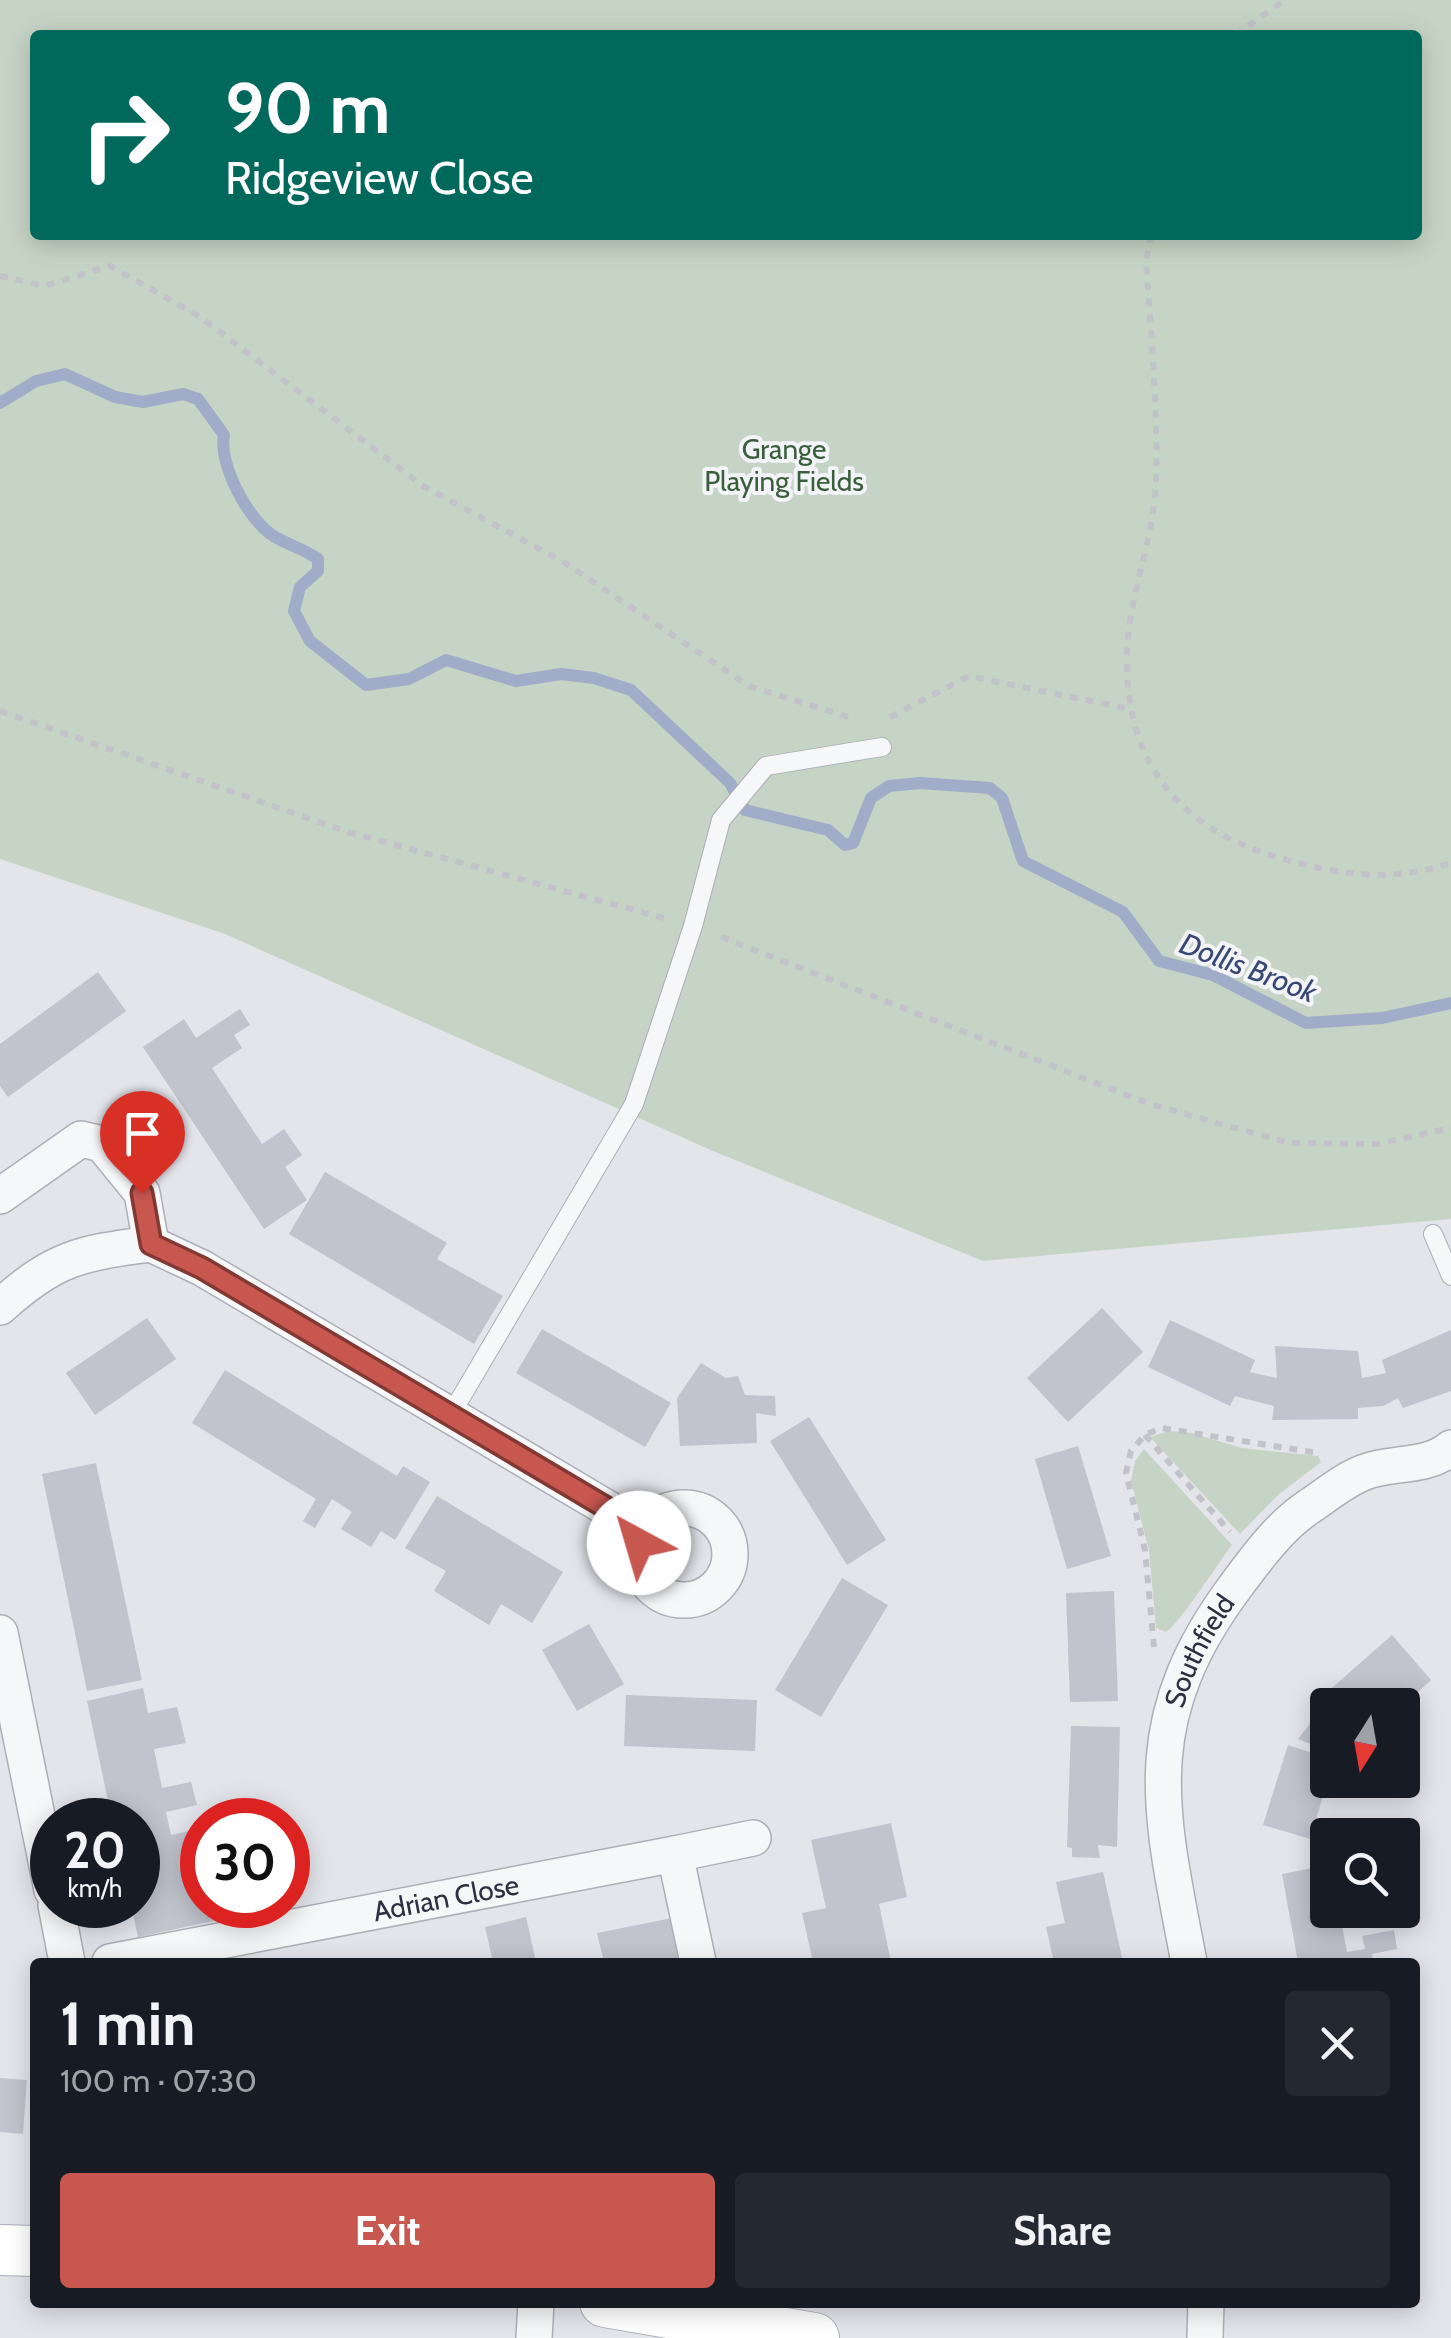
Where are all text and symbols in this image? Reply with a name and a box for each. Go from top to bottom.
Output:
text: 90 m [225,65,390,151]
icon: right [60,70,190,200]
text: Ridgeview Close [225,151,534,205]
park label: Grange Playing Fields [704,432,864,498]
water label: Dollis Brook [1175,925,1323,1011]
pin [100,1091,185,1194]
icon: arrive [115,1106,170,1161]
position arrow [587,1491,691,1595]
street label: Southfield [1157,1588,1242,1711]
north arrow [1310,1688,1420,1798]
map controls [1310,1688,1420,1928]
speed limit sign: 30 [180,1798,310,1928]
button: search [1310,1818,1420,1928]
text: 20 [64,1820,126,1881]
street label: Adrian Close [370,1867,522,1928]
text: km/h [68,1873,122,1903]
text: 1 min [60,1987,195,2060]
button: close [1285,1991,1390,2096]
text: 100 m · 07:30 [60,2061,257,2100]
button: Exit [60,2173,715,2288]
button: Share [735,2173,1390,2288]

